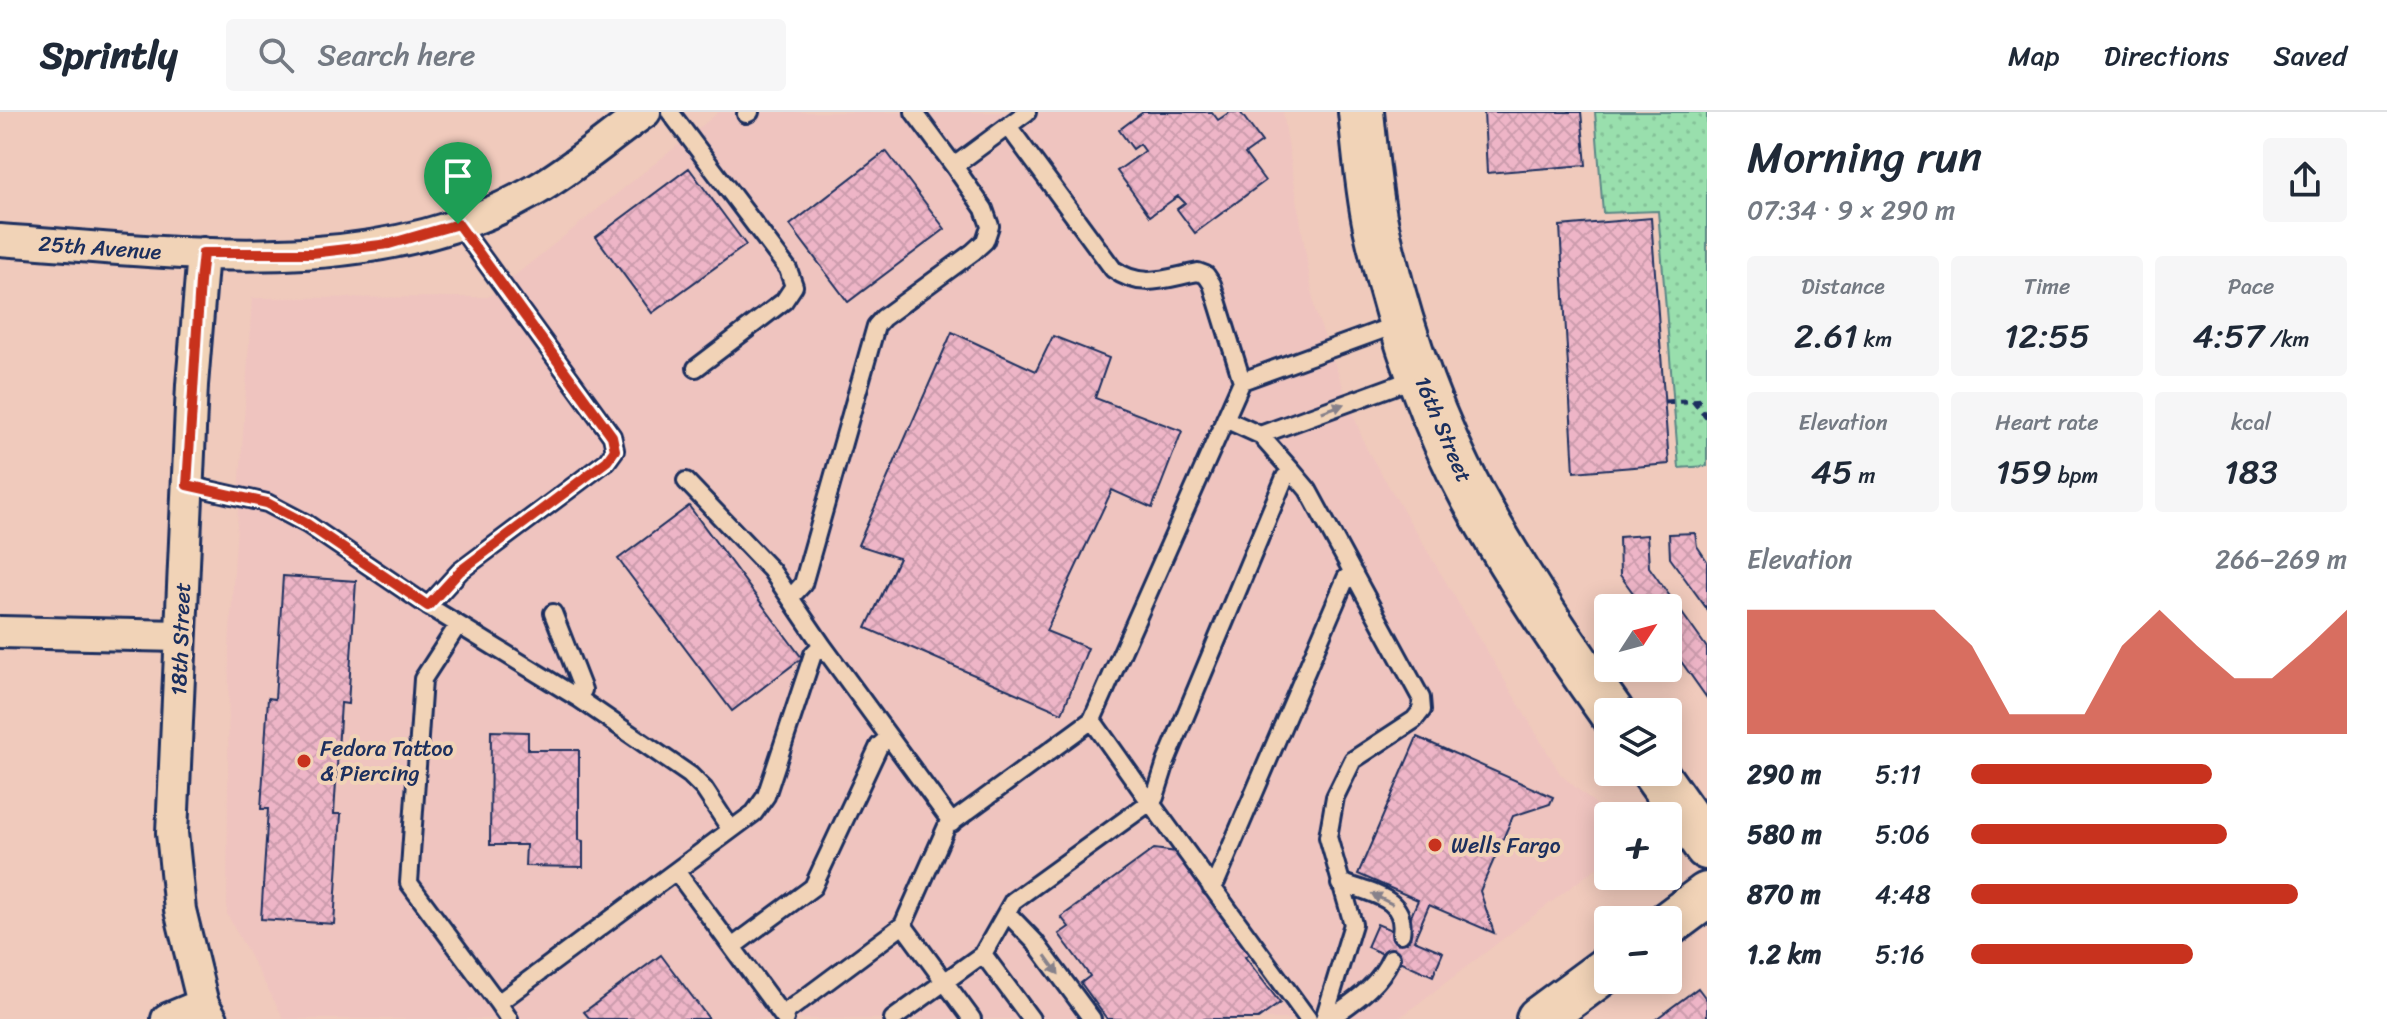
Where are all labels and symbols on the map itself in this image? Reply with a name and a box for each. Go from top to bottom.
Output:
pin [424,142,492,224]
street label: 25th Avenue [37,224,163,271]
street label: 16th Street [1404,370,1484,489]
one-way arrow [1321,402,1345,414]
street label: 18th Street [159,581,202,696]
north arrow [1594,594,1682,682]
place label: Fedora Tattoo & Piercing [320,729,453,793]
marker: Fedora Tattoo & Piercing [295,752,313,770]
place label: Wells Fargo [1451,826,1561,865]
marker: Wells Fargo [1426,836,1444,854]
one-way arrow [1370,893,1393,906]
one-way arrow [1043,955,1059,975]

